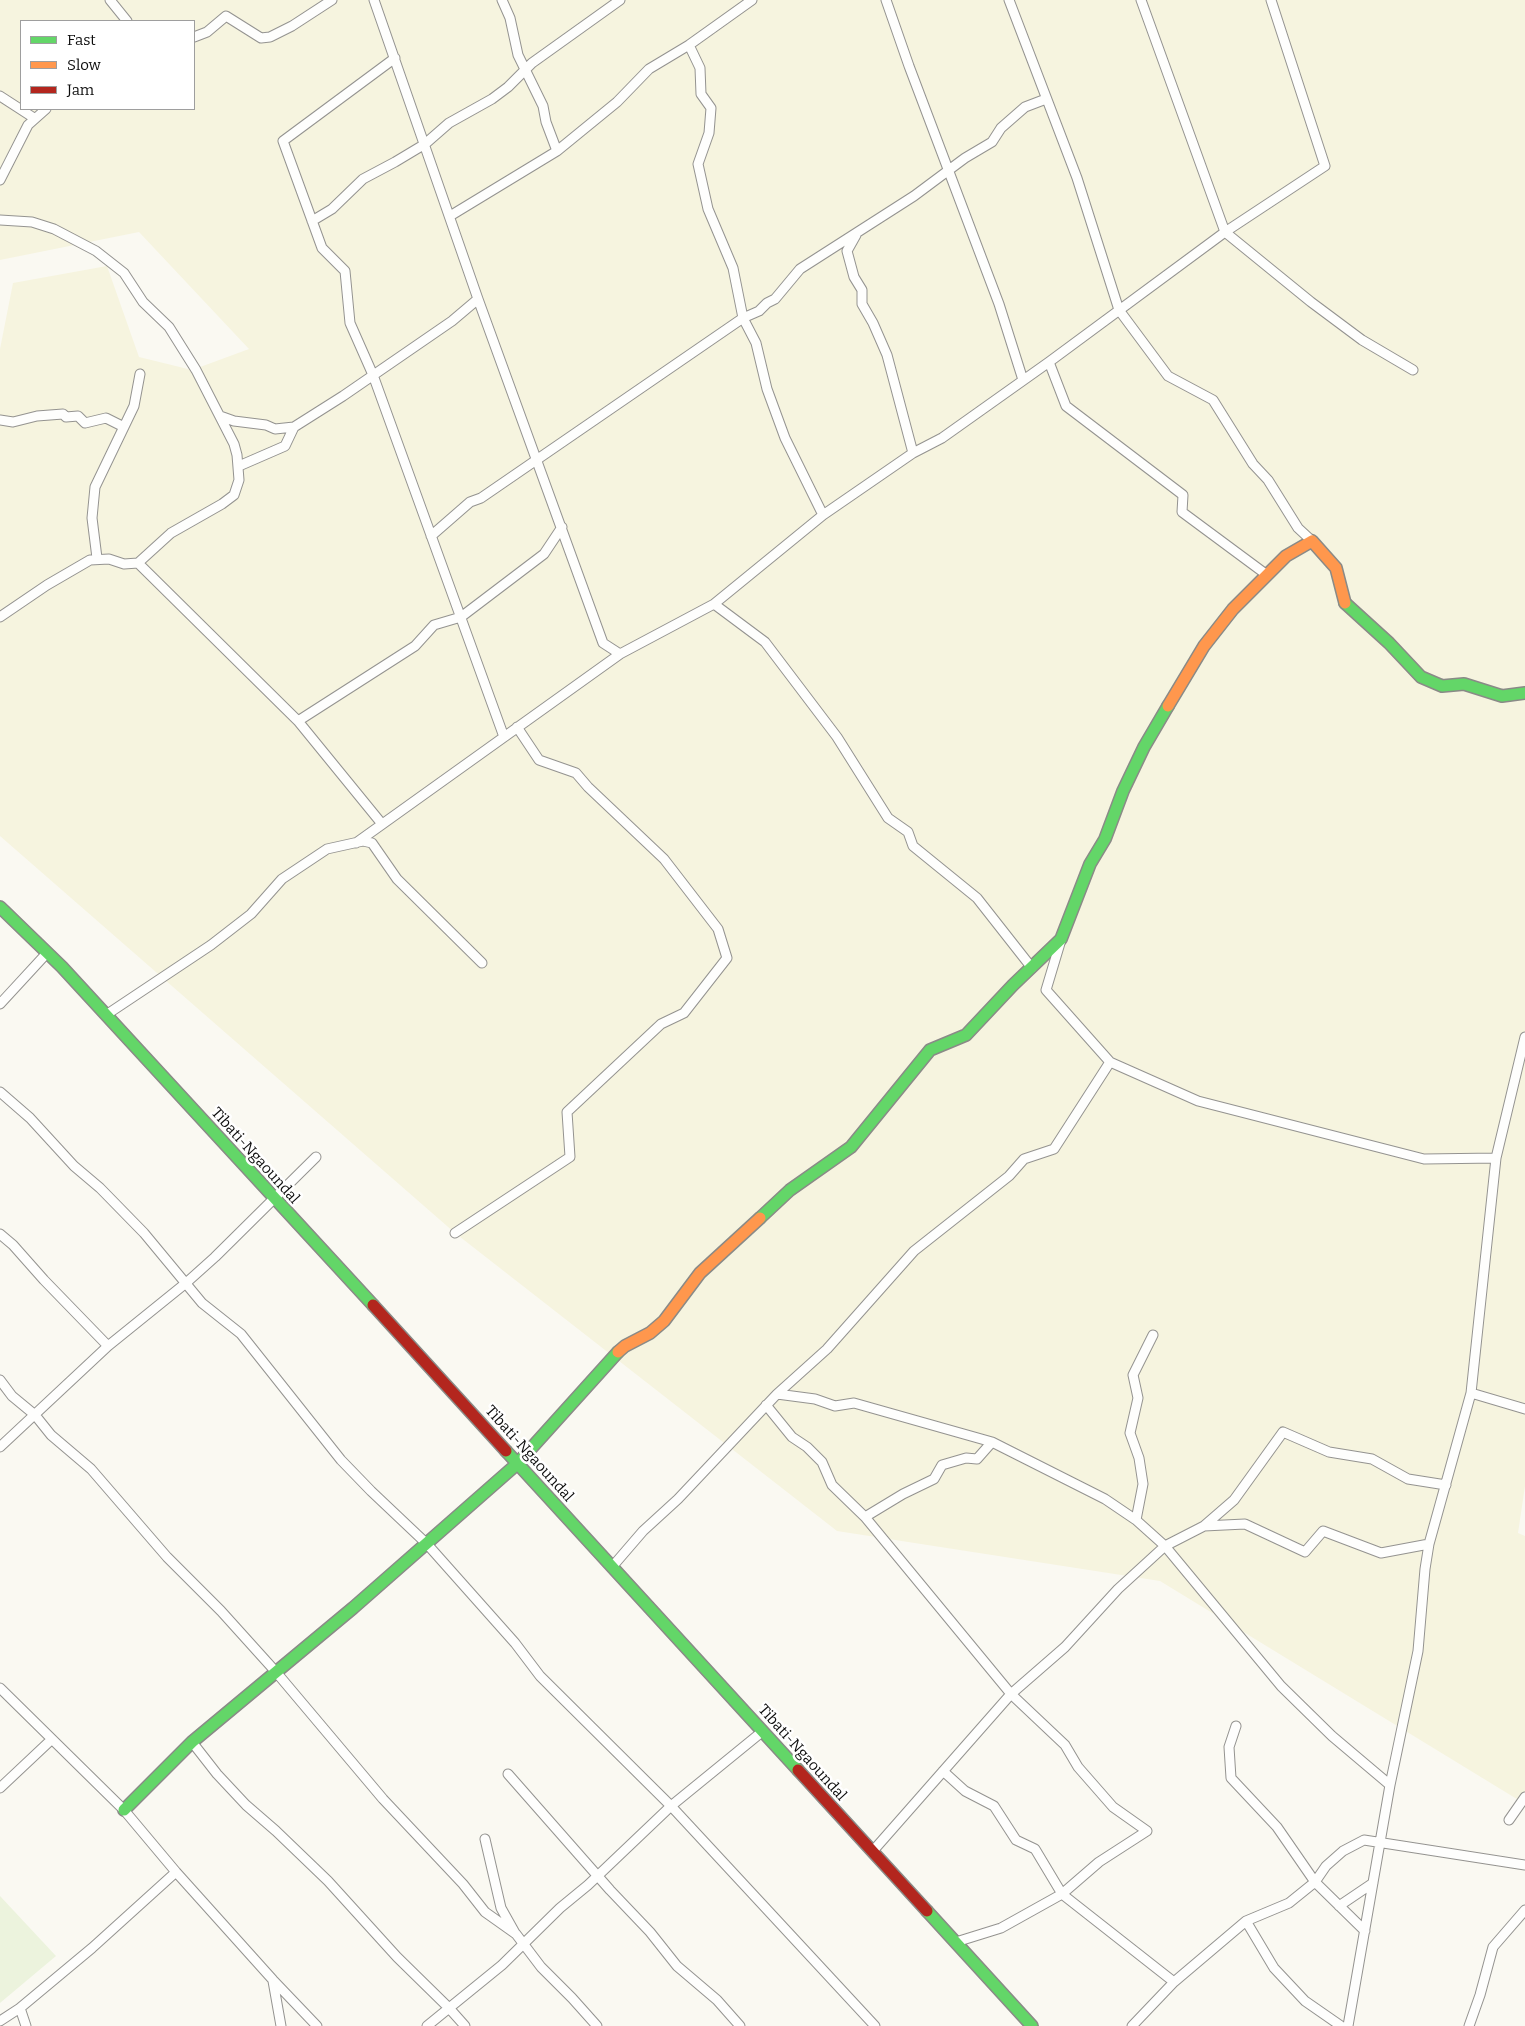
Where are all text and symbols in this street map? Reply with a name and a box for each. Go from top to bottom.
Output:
legend [20,20,195,110]
text: Fast [67,31,96,49]
text: Slow [67,56,101,74]
text: Jam [67,81,94,99]
street label: Tibati-Ngaoundal [207,1104,303,1208]
street label: Tibati-Ngaoundal [481,1402,577,1506]
street label: Tibati-Ngaoundal [754,1701,850,1805]

